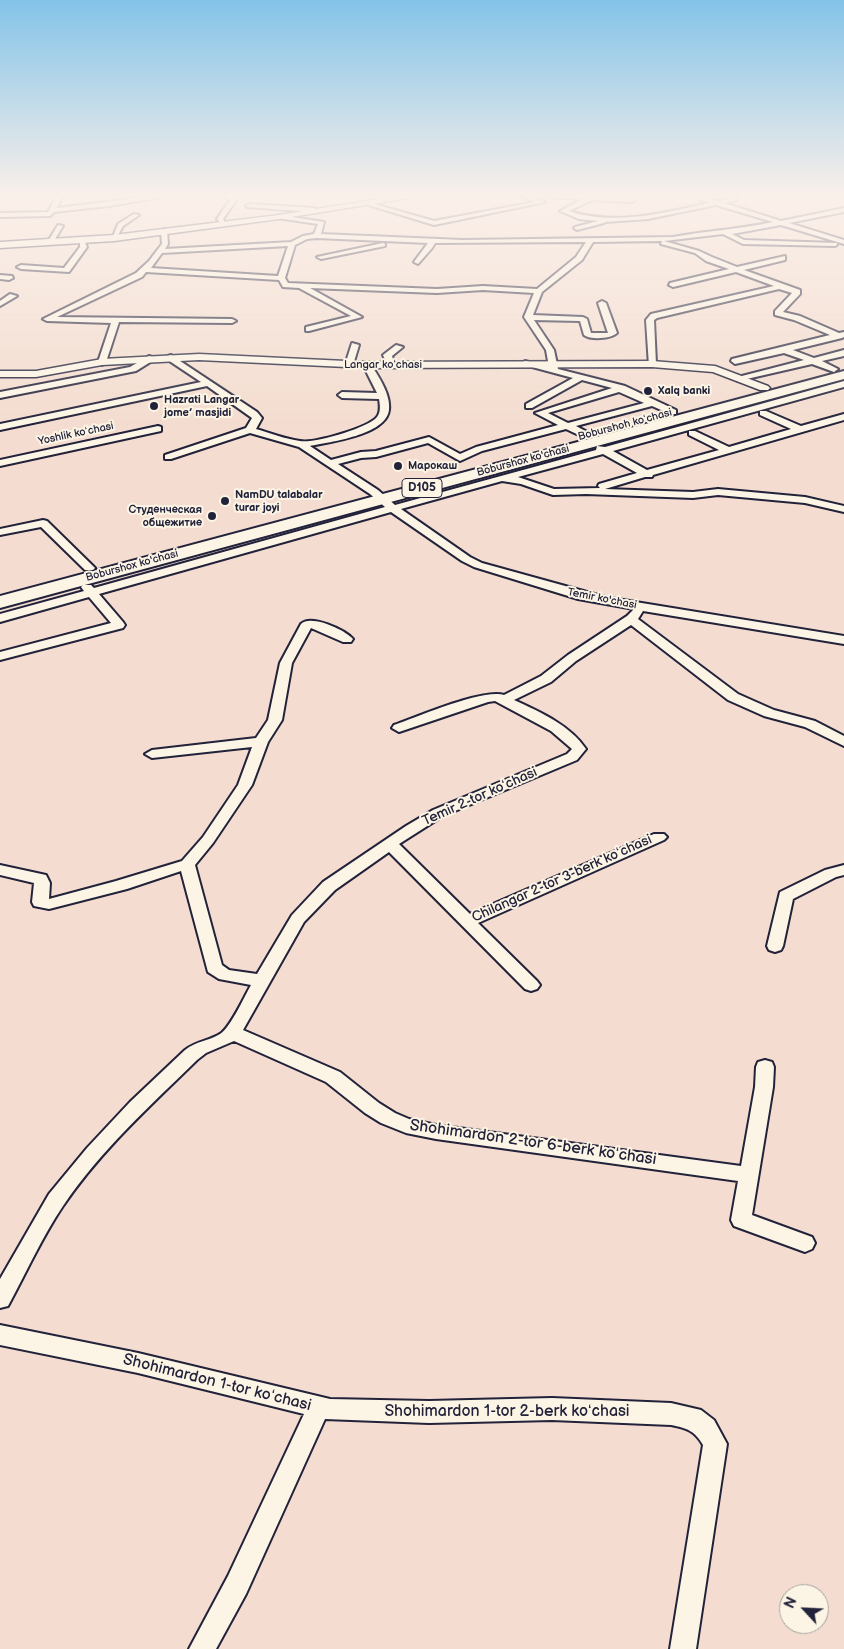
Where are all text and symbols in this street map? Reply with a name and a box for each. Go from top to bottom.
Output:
street label: Langar koʻchasi [344,358,422,372]
place label: Xalq banki [658,384,710,398]
marker: Xalq banki [642,385,654,397]
place label: Hazrati Langar jome’ masjidi [164,393,239,419]
marker: Hazrati Langar jome’ masjidi [148,400,160,412]
street label: Boburshoh koʻchasi [577,406,673,444]
street label: Yoshlik koʻchasi [37,420,115,448]
street label: Boburshox ko'chasi [475,442,571,480]
place label: Марокаш [408,459,457,473]
marker: Марокаш [392,460,404,472]
road number: D105 [402,478,442,498]
place label: NamDU talabalar turar joyi [235,488,323,514]
marker: NamDU talabalar turar joyi [219,495,231,507]
place label: Студенческая общежитие [129,503,202,529]
marker: Студенческая общежитие [206,510,218,522]
street label: Boburshox ko'chasi [84,547,180,585]
street label: Temir ko'chasi [566,586,638,612]
street label: Temir 2-tor koʻchasi [420,764,540,830]
street label: Chilangar 2-tor 3-berk koʻchasi [469,832,655,926]
street label: Shohimardon 2-tor 6-berk koʻchasi [408,1116,658,1170]
street label: Shohimardon 1-tor koʻchasi [121,1350,313,1416]
street label: Shohimardon 1-tor 2-berk koʻchasi [384,1402,630,1422]
north arrow [779,1584,829,1634]
text: N [781,1595,801,1611]

